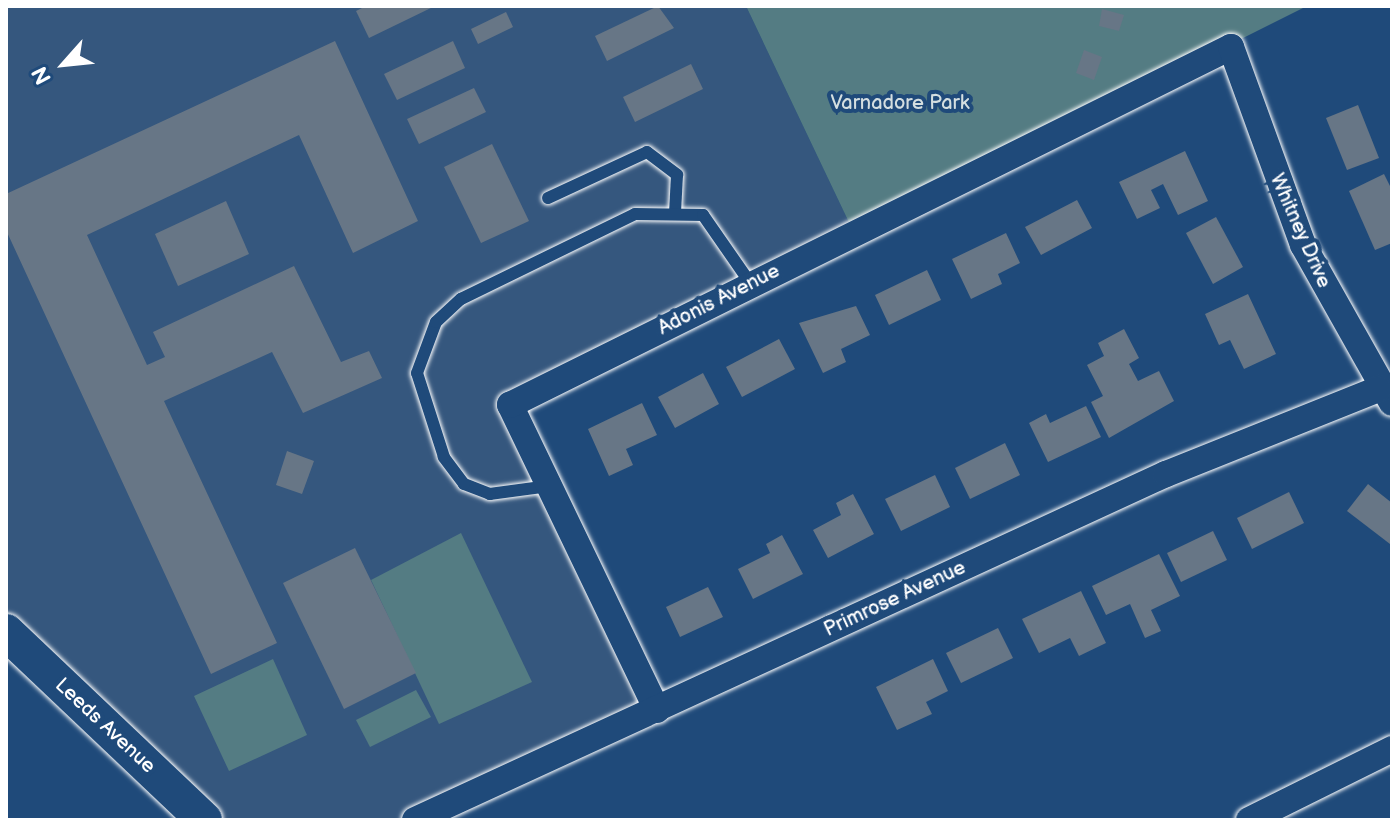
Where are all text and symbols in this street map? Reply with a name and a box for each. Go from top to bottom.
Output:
north arrow [24,24,104,104]
text: N [26,62,58,89]
park label: Varnadore Park [831,91,969,115]
street label: Whitney Drive [1264,170,1336,292]
street label: Adonis Avenue [654,259,784,341]
street label: Primrose Avenue [820,556,970,642]
street label: Leeds Avenue [50,673,160,779]

